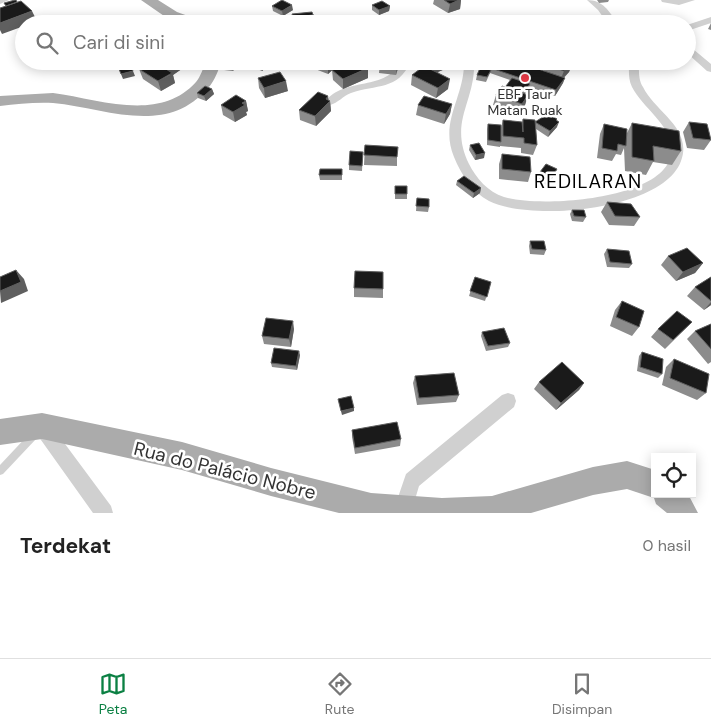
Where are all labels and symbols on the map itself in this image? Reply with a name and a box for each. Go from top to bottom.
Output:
marker: EBF Taur Matan Ruak [519,72,531,84]
place label: EBF Taur Matan Ruak [487,85,563,119]
district label: REDILARAN [534,169,642,194]
street label: Rua do Palácio Nobre [131,436,319,505]

